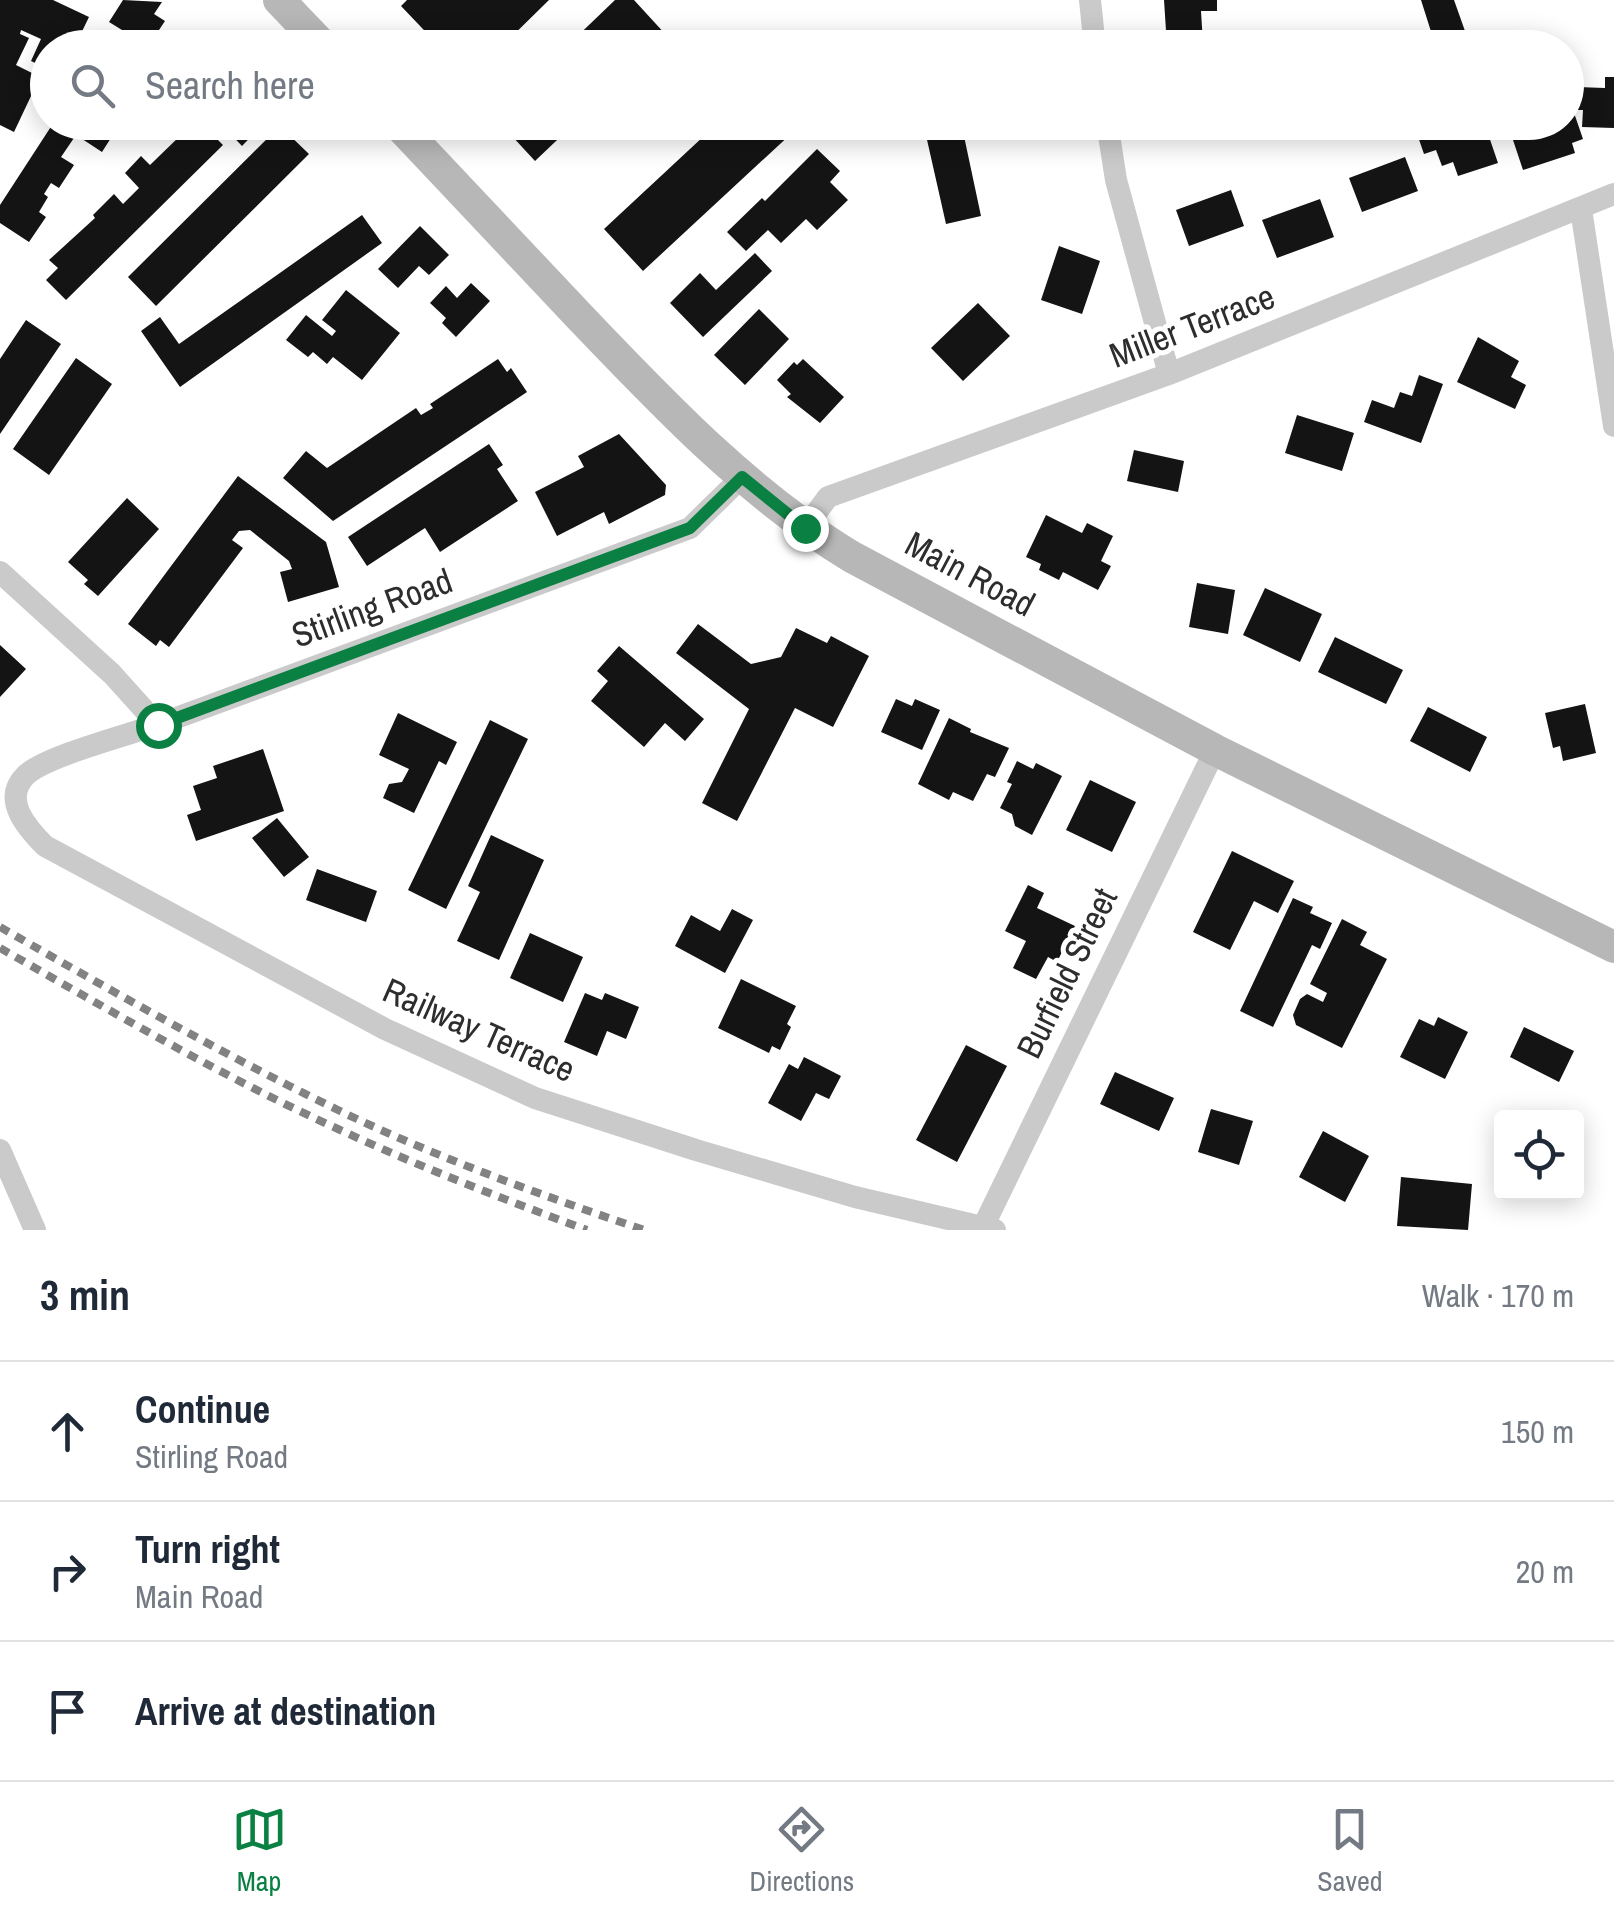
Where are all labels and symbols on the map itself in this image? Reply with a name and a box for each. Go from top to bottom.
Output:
street label: Miller Terrace [1102,273,1281,379]
route end [783,506,829,552]
street label: Main Road [897,520,1043,627]
street label: Stirling Road [285,557,459,658]
route start [136,703,182,749]
street label: Burfield Street [1005,880,1128,1066]
street label: Railway Terrace [376,966,583,1093]

